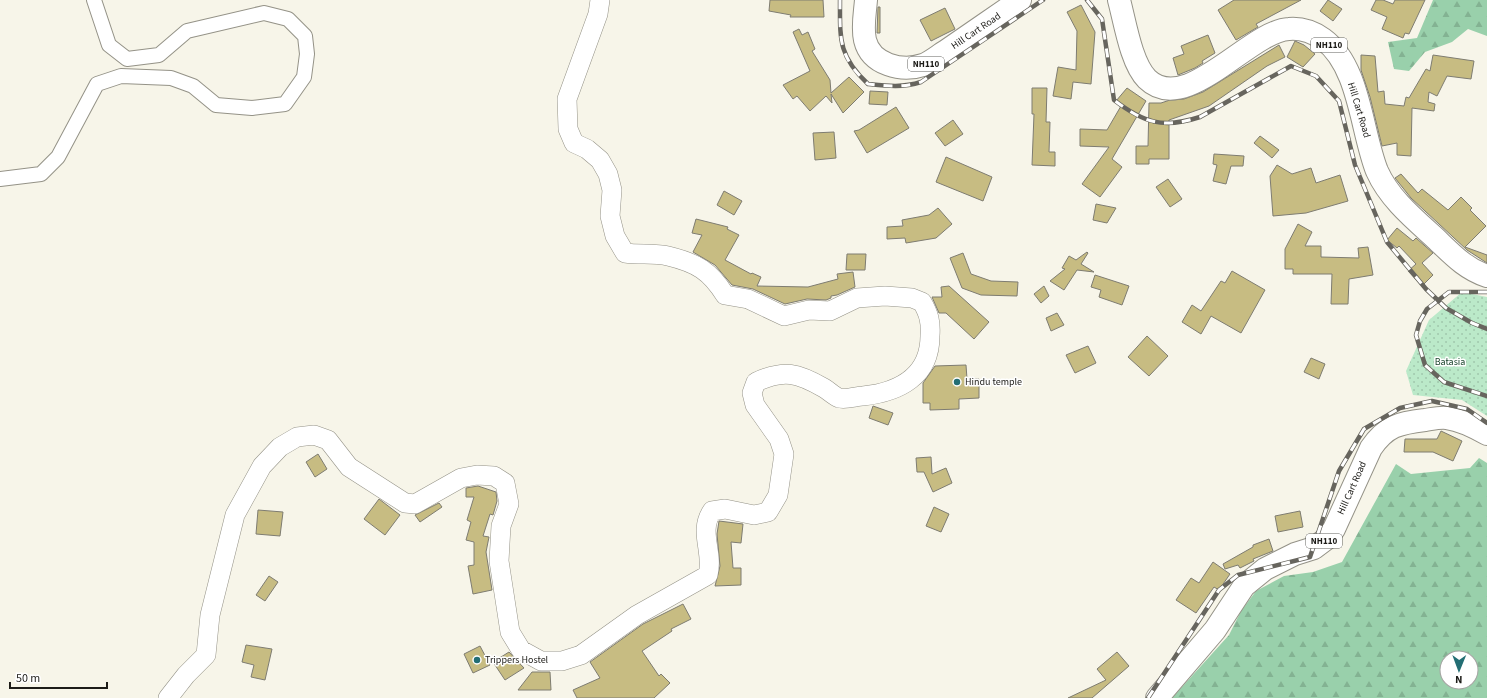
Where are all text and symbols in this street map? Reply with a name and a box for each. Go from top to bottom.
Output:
street label: Hill Cart Road [948,9,1004,53]
road number: NH110 [1311,38,1347,52]
road number: NH110 [908,57,944,71]
street label: Hill Cart Road [1344,81,1374,139]
park label: Batasia [1435,355,1465,369]
place label: Hindu temple [965,375,1022,389]
marker: Hindu temple [952,377,962,387]
street label: Hill Cart Road [1334,459,1370,517]
road number: NH110 [1306,534,1342,548]
north arrow [1439,650,1479,690]
place label: Trippers Hostel [485,653,549,667]
marker: Trippers Hostel [472,655,482,665]
scale bar [10,664,107,690]
text: 50 m [16,670,40,687]
text: N [1455,672,1463,687]

